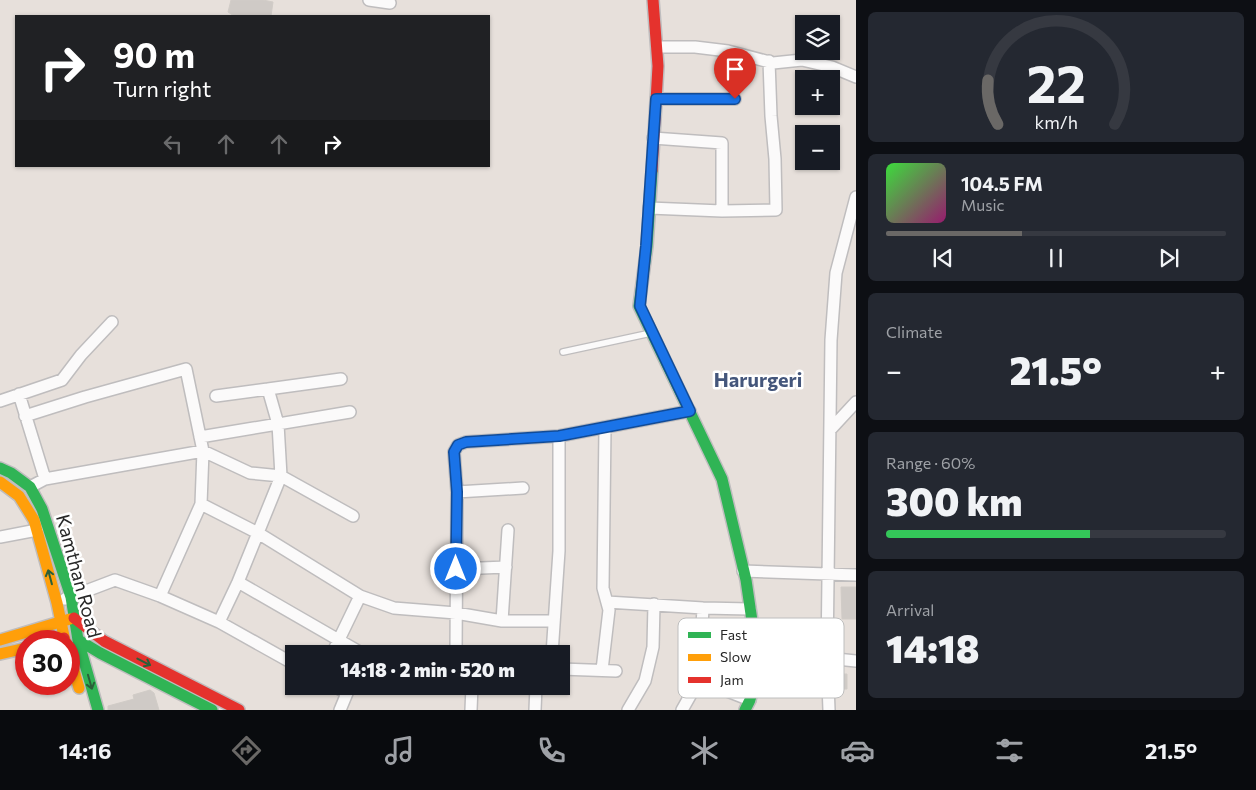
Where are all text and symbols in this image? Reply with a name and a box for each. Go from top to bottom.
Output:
map controls [795,15,840,170]
button: layers [795,15,840,60]
text: 90 m [113,32,195,75]
icon: right [30,35,95,100]
pin [714,48,756,99]
text: 22 [1026,50,1086,114]
icon: arrive [721,55,749,83]
button: + [795,70,840,115]
text: Turn right [113,75,211,102]
text: km/h [1034,111,1078,133]
button: − [795,125,840,170]
icon: left [159,130,187,158]
icon: ahead [212,130,240,158]
icon: ahead [265,130,293,158]
icon: right [318,130,346,158]
text: 104.5 FM [961,172,1043,195]
text: Music [961,195,1005,214]
icon: previous [929,244,957,272]
icon: pause [1042,244,1070,272]
icon: next [1155,244,1183,272]
text: Climate [886,322,942,341]
text: 21.5° [1009,346,1102,393]
text: − [886,353,902,387]
text: + [1210,353,1226,387]
district label: Harurgeri [714,367,802,391]
text: Range · 60% [886,453,975,472]
text: 300 km [886,477,1022,524]
street label: Kamthan Road [52,512,107,640]
position arrow [429,542,481,594]
one-way arrow [45,569,54,585]
text: Arrival [886,600,934,619]
legend [678,618,844,698]
text: 14:18 [886,624,979,671]
text: Fast [720,626,747,643]
speed limit sign: 30 [15,630,80,695]
text: Slow [720,648,751,665]
one-way arrow [137,657,152,667]
text: 14:18 · 2 min · 520 m [340,658,515,681]
text: Jam [720,671,744,688]
one-way arrow [86,674,95,690]
icon: directions [229,733,264,768]
icon: music [382,733,417,768]
icon: phone [534,733,569,768]
icon: climate [687,733,722,768]
icon: car [840,733,875,768]
icon: filters [992,733,1027,768]
text: 14:16 [59,737,112,764]
text: 21.5° [1145,737,1197,764]

